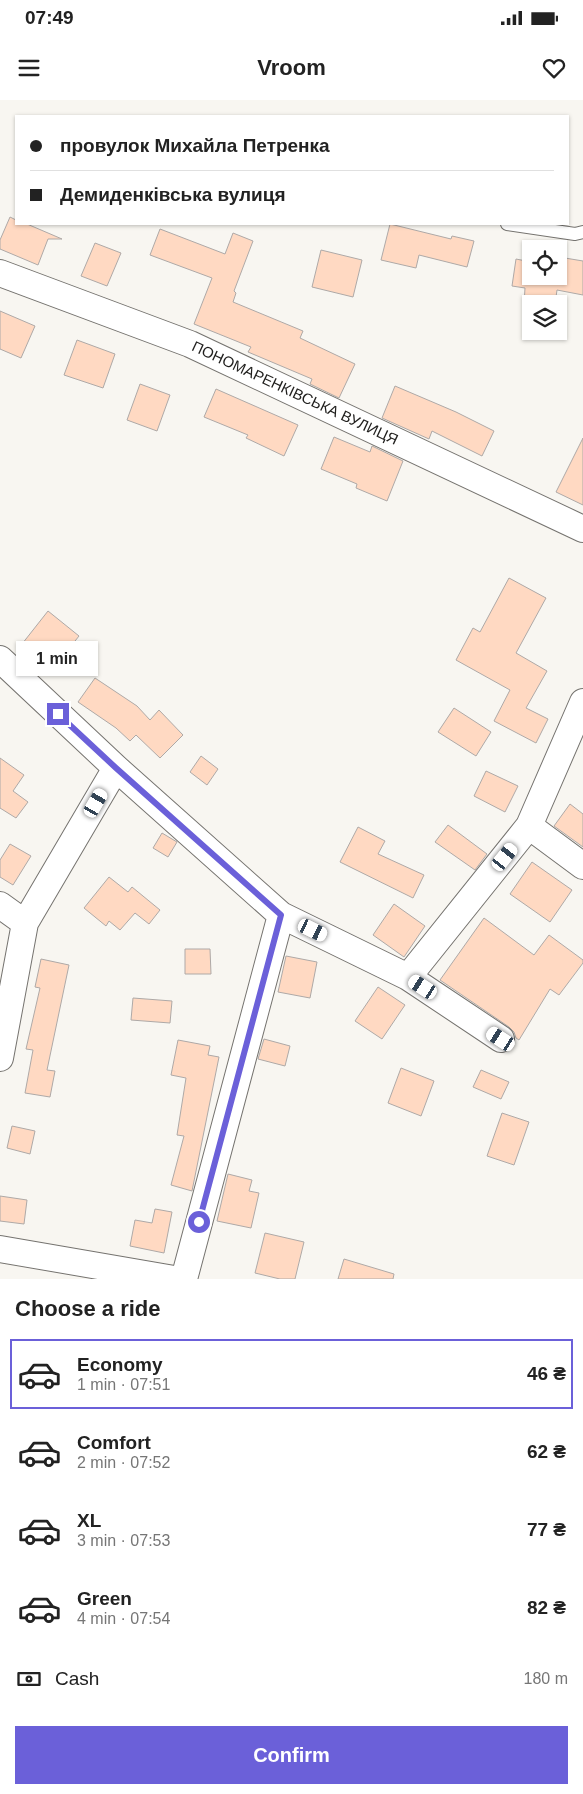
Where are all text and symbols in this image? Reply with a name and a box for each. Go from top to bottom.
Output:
text: 07:49 [25,7,74,28]
icon: menu [15,54,43,82]
icon: heart [540,54,568,82]
text: Vroom [257,55,326,80]
text: провулок Михайла Петренка [60,135,330,156]
text: Демиденківська вулиця [60,184,286,205]
map controls [522,240,567,340]
button: locate [522,240,567,285]
button: layers [522,295,567,340]
street label: ПОНОМАРЕНКІВСЬКА ВУЛИЦЯ [189,337,401,448]
callout: 1 min [17,642,99,676]
text: 1 min [36,650,78,667]
route end [47,703,69,725]
car [82,786,109,820]
car [489,841,520,873]
car [296,917,329,943]
car [406,973,439,1001]
car [484,1025,517,1053]
route start [188,1211,210,1233]
text: Choose a ride [15,1296,160,1321]
icon: car [17,1352,62,1397]
text: Economy [77,1354,163,1375]
text: 46 ₴ [527,1363,566,1384]
text: 1 min · 07:51 [77,1376,170,1393]
icon: car [17,1430,62,1475]
text: Comfort [77,1432,151,1453]
text: 62 ₴ [527,1441,566,1462]
text: 2 min · 07:52 [77,1454,170,1471]
icon: car [17,1508,62,1553]
text: XL [77,1510,101,1531]
text: 77 ₴ [527,1519,566,1540]
text: 3 min · 07:53 [77,1532,170,1549]
icon: car [17,1586,62,1631]
text: Green [77,1588,132,1609]
text: 82 ₴ [527,1597,566,1618]
text: 4 min · 07:54 [77,1610,170,1627]
icon: cash [15,1665,43,1693]
text: Cash [55,1668,99,1689]
text: 180 m [524,1670,568,1687]
button: Confirm [15,1726,568,1784]

